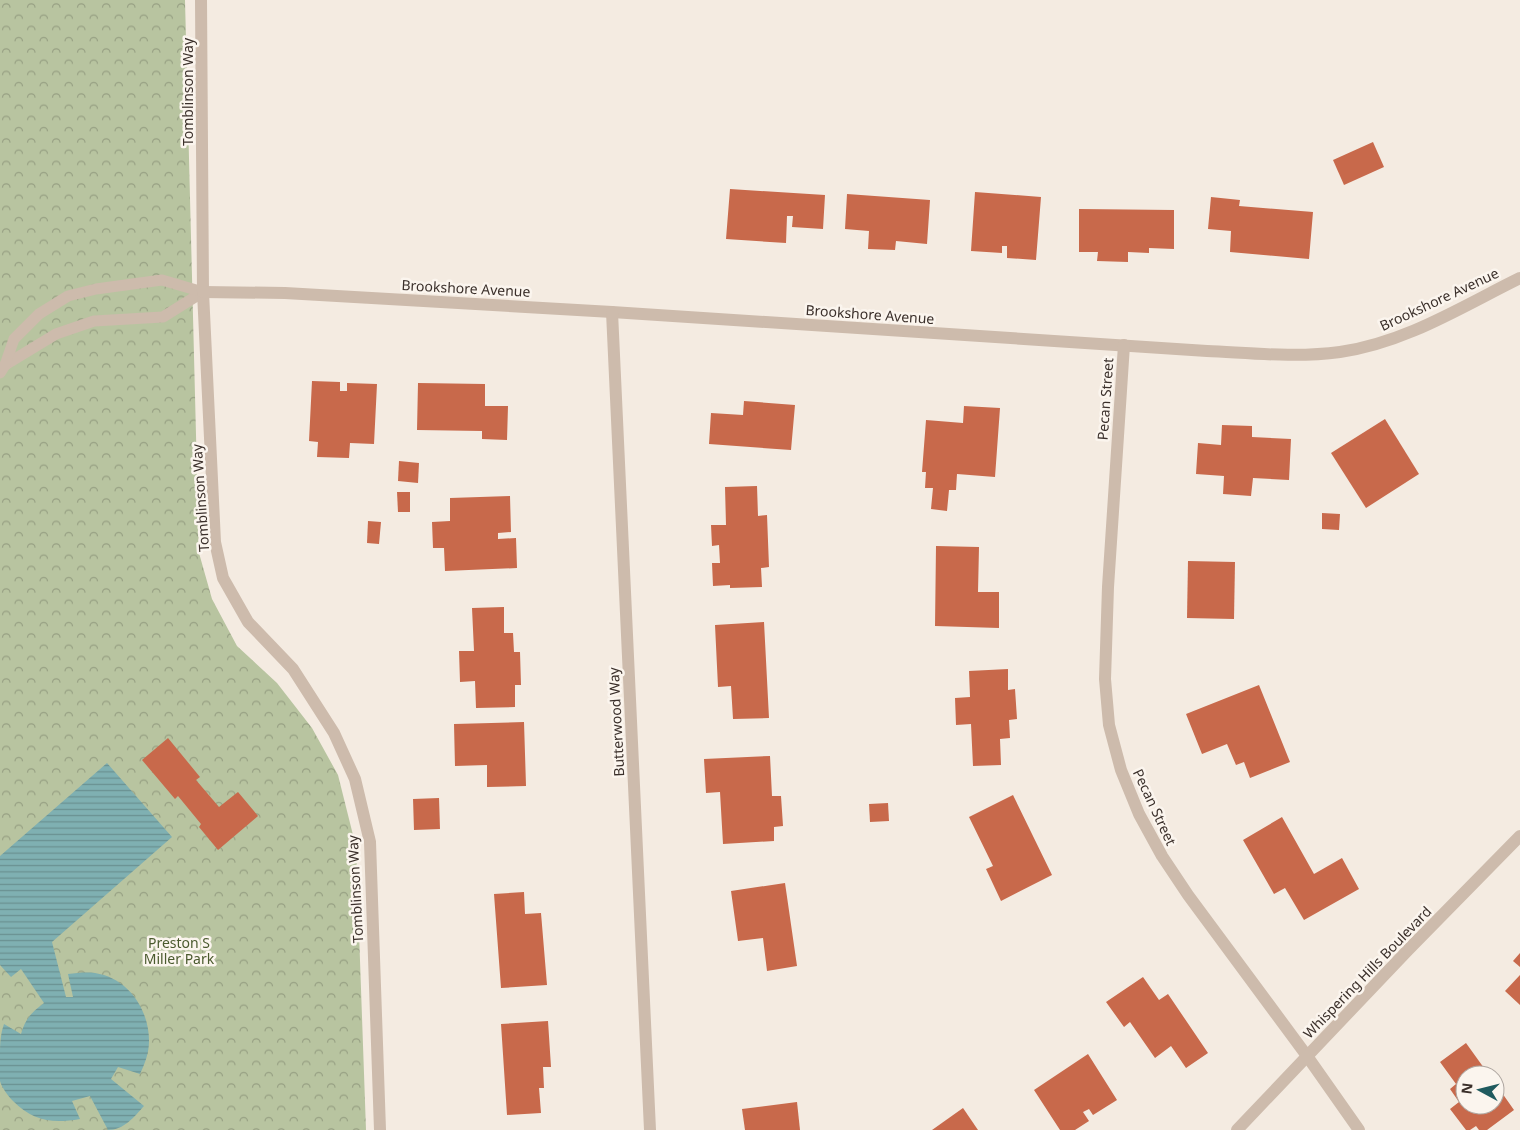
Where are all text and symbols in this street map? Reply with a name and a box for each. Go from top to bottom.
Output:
street label: Tomblinson Way [178,37,197,146]
street label: Brookshore Avenue [1377,263,1502,335]
street label: Brookshore Avenue [401,275,531,301]
street label: Brookshore Avenue [805,300,935,328]
street label: Pecan Street [1093,357,1117,441]
street label: Tomblinson Way [187,443,213,553]
street label: Butterwood Way [604,666,628,777]
street label: Pecan Street [1129,766,1181,848]
street label: Tomblinson Way [343,834,367,943]
street label: Whispering Hills Boulevard [1299,902,1435,1042]
park label: Preston S Miller Park [144,933,215,968]
north arrow [1455,1065,1505,1115]
text: N [1456,1082,1477,1095]

